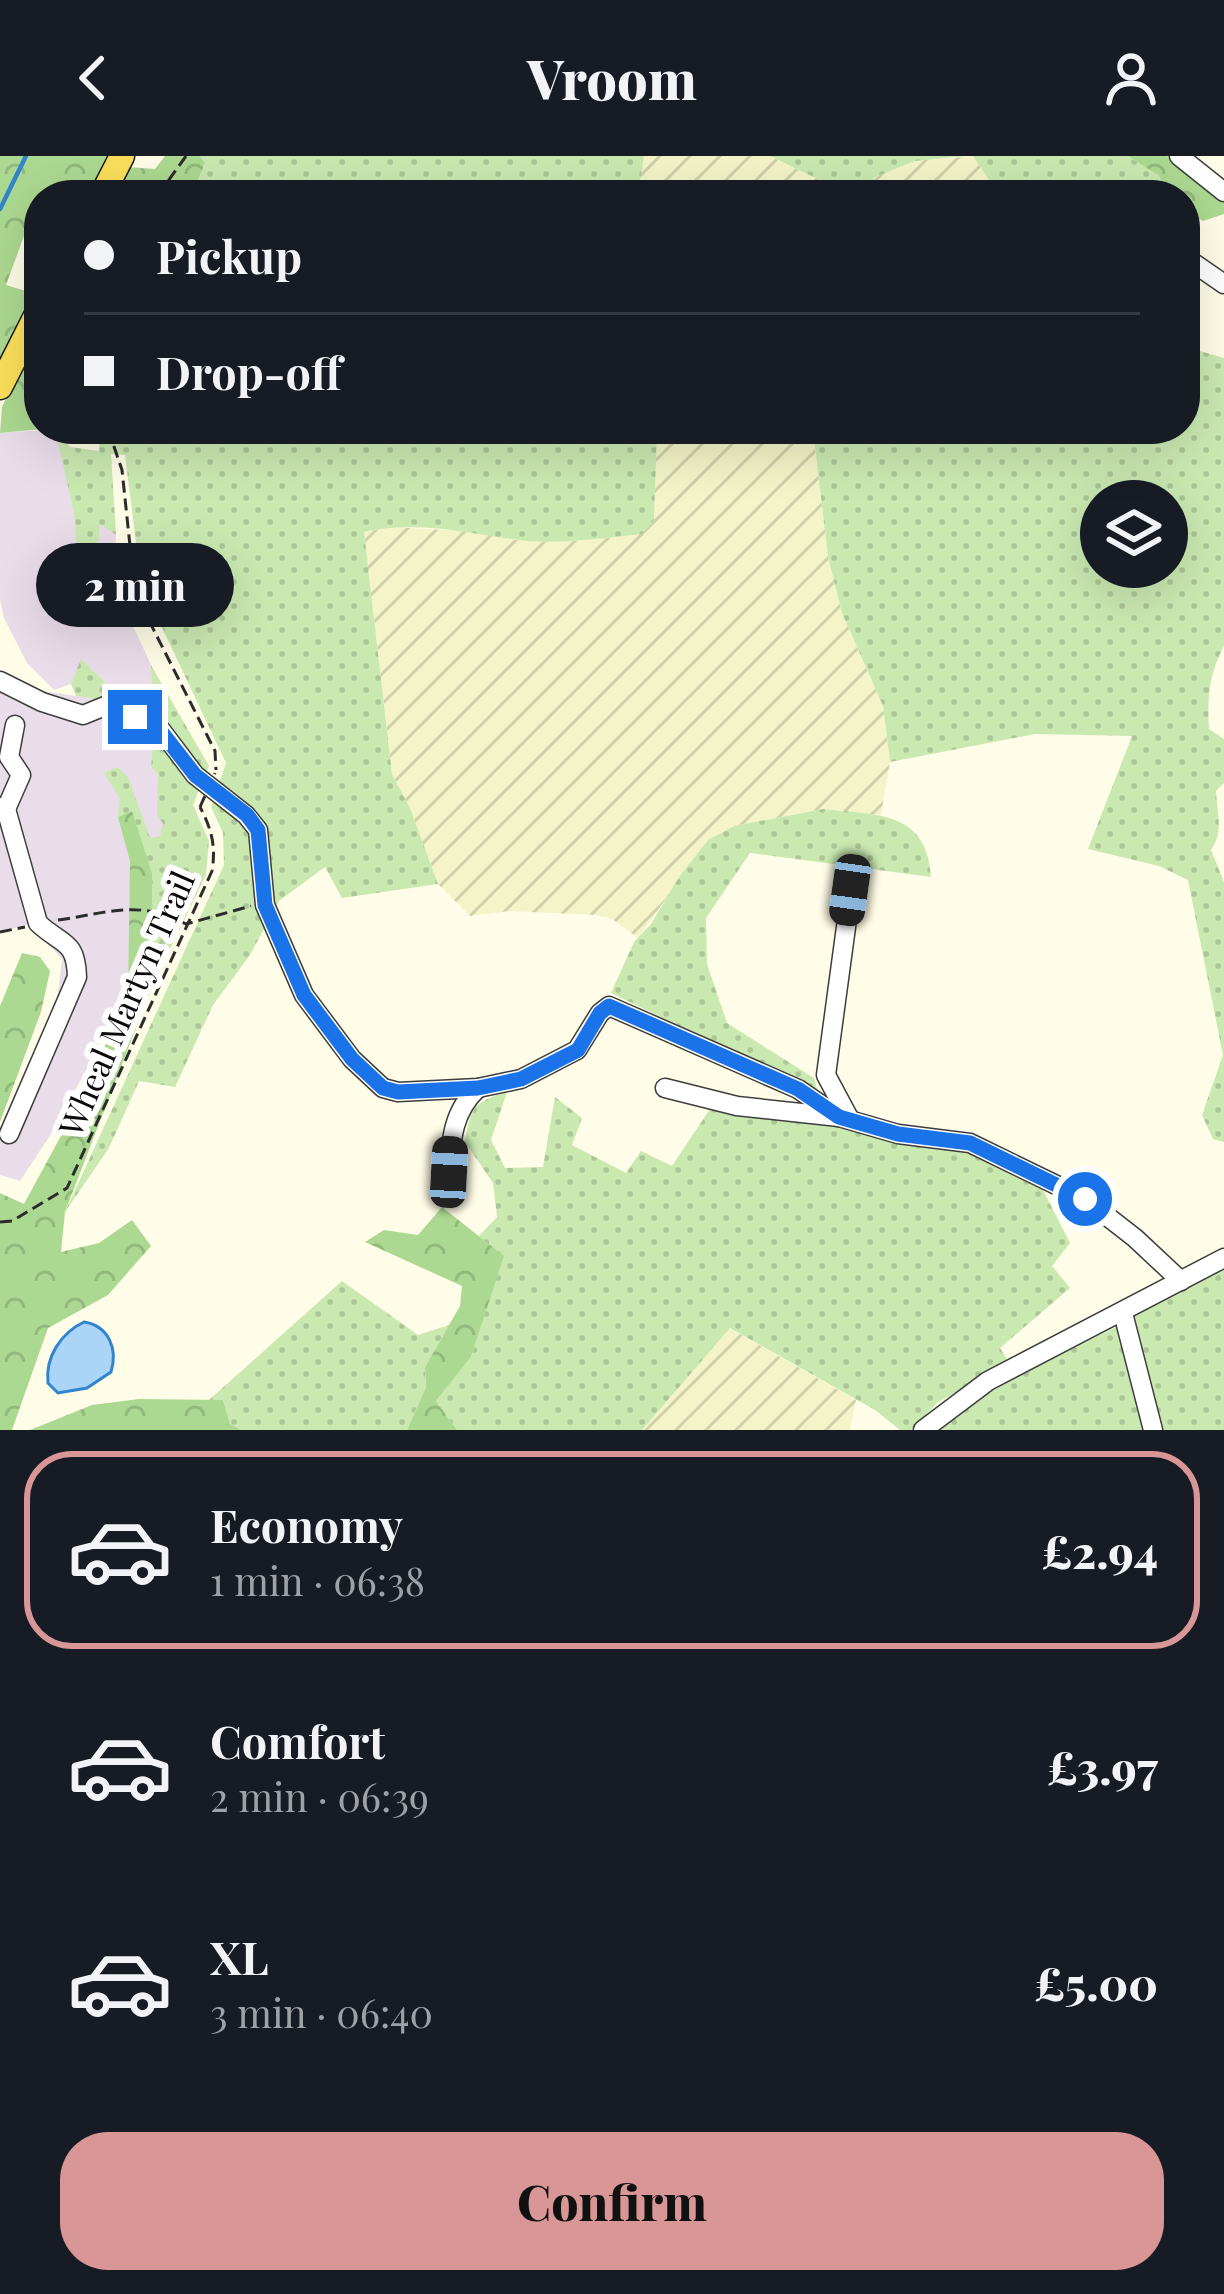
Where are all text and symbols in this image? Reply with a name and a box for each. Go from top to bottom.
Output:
text: Vroom [527,42,697,114]
icon: back [60,45,126,111]
icon: person [1098,45,1164,111]
text: Pickup [156,225,302,285]
text: Drop-off [156,341,342,401]
map controls [1080,480,1188,588]
button: layers [1080,480,1188,588]
callout: 2 min [36,543,234,627]
text: 2 min [84,559,186,611]
route end [108,690,162,744]
car [827,852,873,928]
street label: Wheal Martyn Trail [46,864,203,1143]
car [429,1135,469,1209]
route start [1058,1172,1112,1226]
text: Economy [210,1494,403,1554]
icon: car [66,1496,174,1604]
text: £2.94 [1041,1520,1158,1580]
text: 1 min · 06:38 [210,1554,425,1606]
text: Comfort [210,1710,385,1770]
icon: car [66,1712,174,1820]
text: £3.97 [1047,1736,1158,1796]
text: 2 min · 06:39 [210,1770,429,1822]
text: XL [210,1926,269,1986]
icon: car [66,1928,174,2036]
text: £5.00 [1034,1952,1158,2012]
text: 3 min · 06:40 [210,1986,433,2038]
button: Confirm [60,2132,1164,2270]

